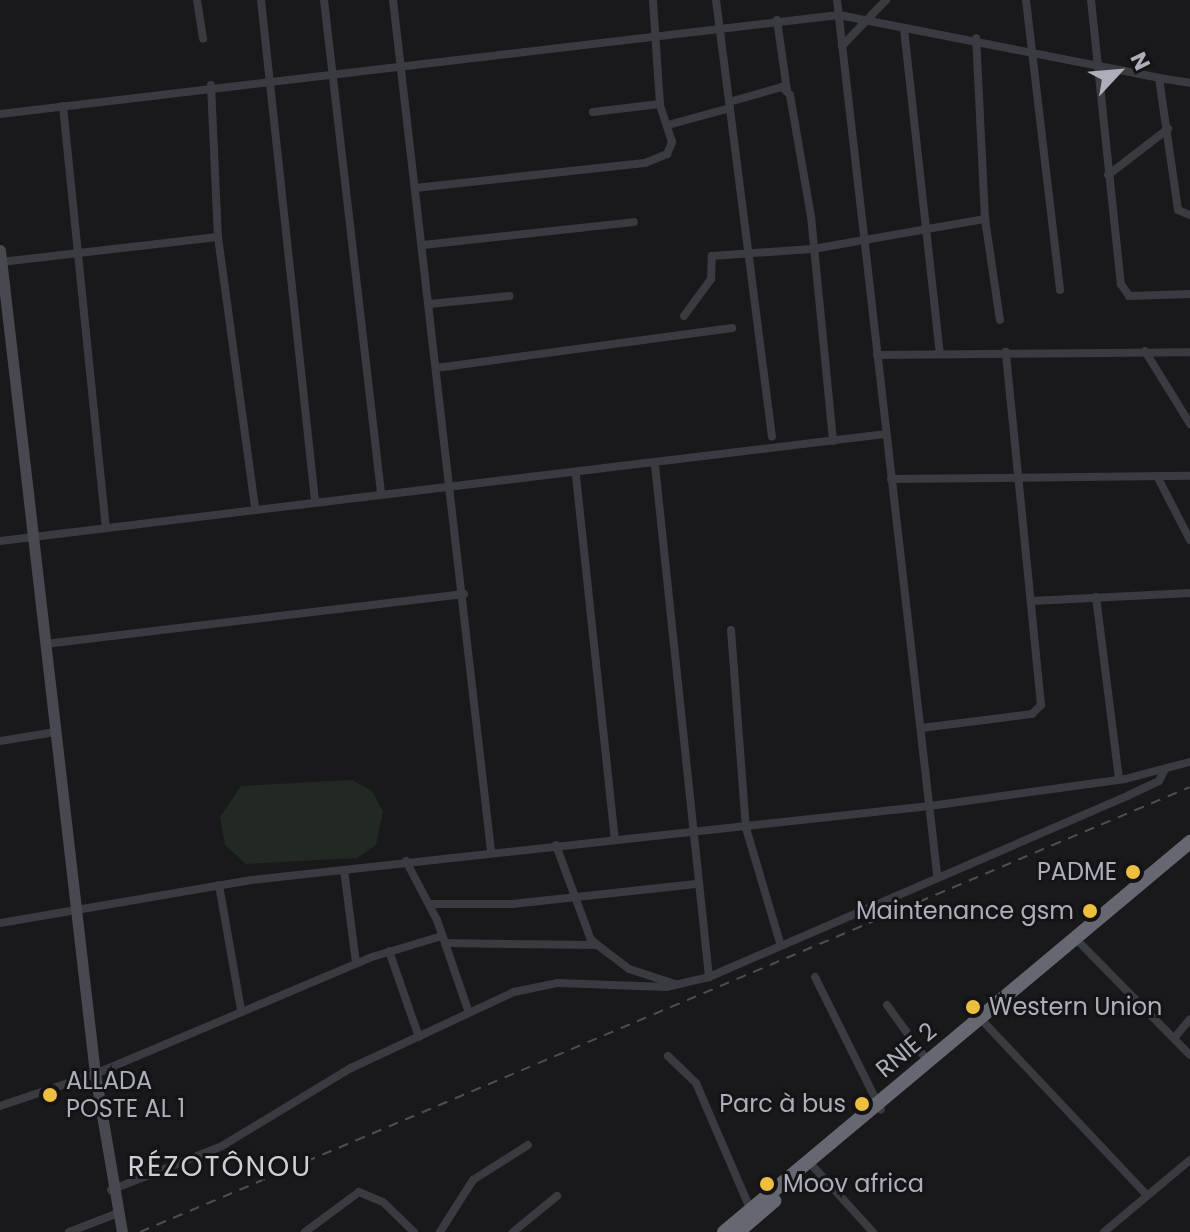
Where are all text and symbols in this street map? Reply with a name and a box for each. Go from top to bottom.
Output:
north arrow [1078,32,1158,112]
text: N [1122,47,1158,75]
place label: PADME [1037,858,1117,886]
marker: PADME [1124,863,1142,881]
place label: Maintenance gsm [856,897,1074,925]
marker: Maintenance gsm [1081,902,1099,920]
place label: Western Union [989,993,1162,1021]
marker: Western Union [964,998,982,1016]
street label: RNIE 2 [870,1017,942,1083]
place label: ALLADA POSTE AL 1 [66,1067,185,1123]
marker: ALLADA POSTE AL 1 [41,1086,59,1104]
place label: Parc à bus [719,1090,846,1118]
marker: Parc à bus [853,1095,871,1113]
district label: RÉZOTÔNOU [128,1150,312,1184]
place label: Moov africa [783,1170,924,1198]
marker: Moov africa [758,1175,776,1193]

